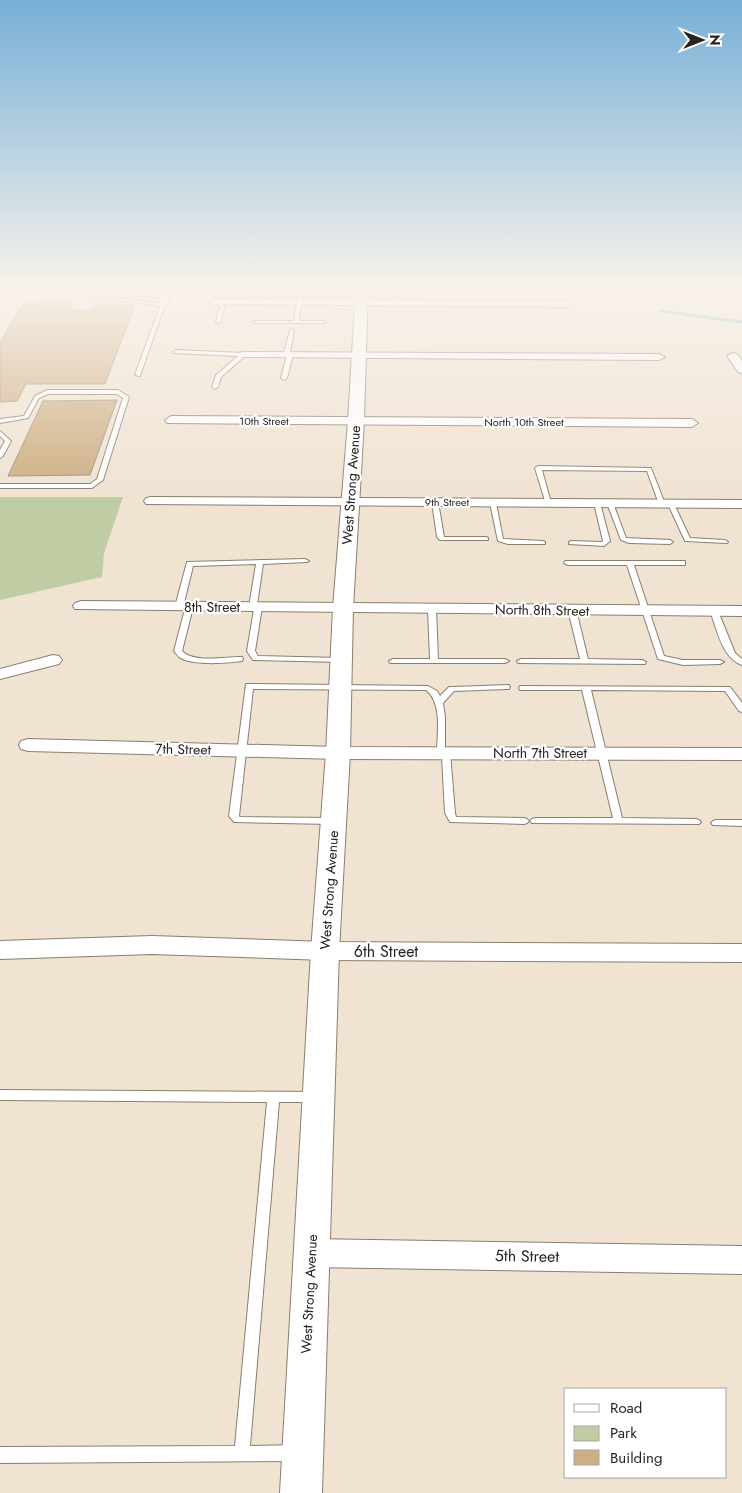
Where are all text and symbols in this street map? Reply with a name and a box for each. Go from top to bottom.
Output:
north arrow [677,15,727,65]
text: N [705,34,725,46]
street label: 10th Street [239,413,289,429]
street label: North 10th Street [484,414,564,430]
street label: West Strong Avenue [337,425,365,545]
street label: 9th Street [425,494,470,510]
street label: 8th Street [184,597,241,617]
street label: North 8th Street [495,599,590,621]
street label: 7th Street [155,739,212,759]
street label: North 7th Street [493,743,588,763]
street label: West Strong Avenue [315,830,343,950]
street label: 6th Street [354,940,418,963]
street label: West Strong Avenue [296,1234,322,1354]
street label: 5th Street [495,1244,559,1268]
legend [564,1388,727,1478]
text: Road [610,1397,642,1419]
text: Park [610,1422,637,1444]
text: Building [610,1447,662,1469]

